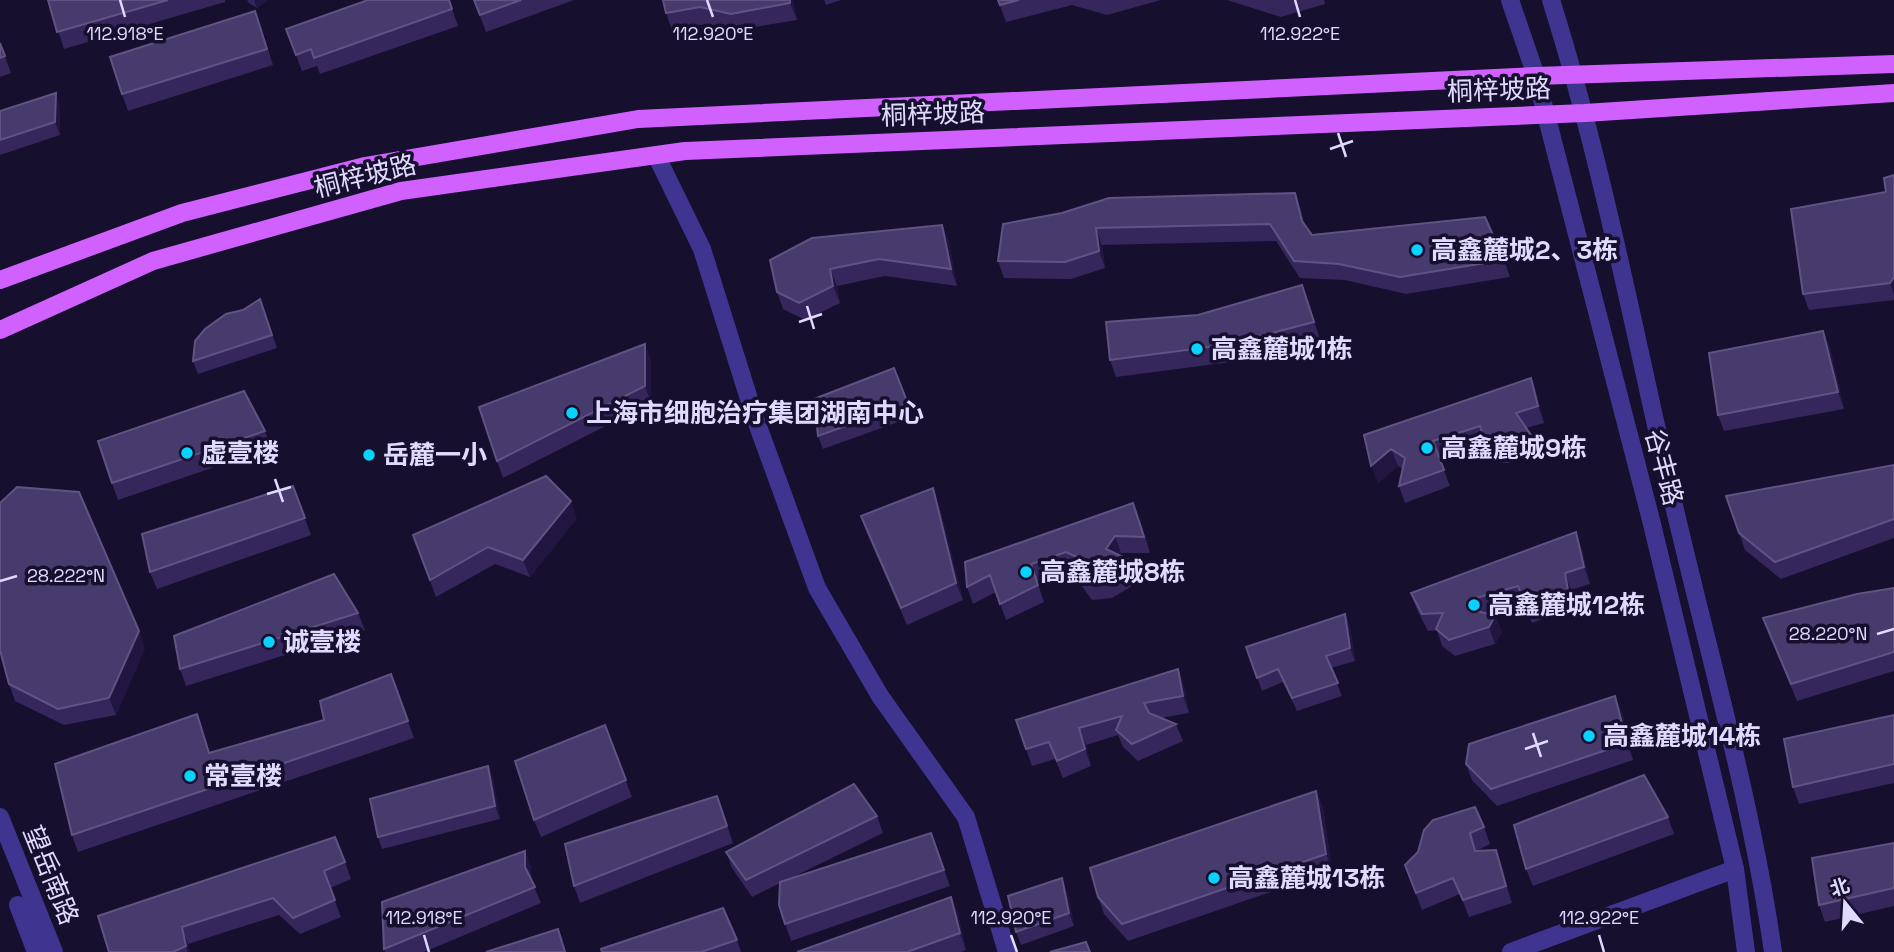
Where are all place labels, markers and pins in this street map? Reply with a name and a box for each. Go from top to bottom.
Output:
place label: 高鑫麓城2、3栋 [1431,233,1618,267]
marker: 高鑫麓城2、3栋 [1409,242,1425,258]
place label: 高鑫麓城1栋 [1211,332,1353,366]
marker: 高鑫麓城1栋 [1189,341,1205,357]
place label: 上海市细胞治疗集团湖南中心 [586,396,924,430]
marker: 上海市细胞治疗集团湖南中心 [564,405,580,421]
place label: 高鑫麓城9栋 [1441,431,1587,465]
place label: 虚壹楼 [201,436,279,470]
place label: 岳麓一小 [383,438,487,472]
marker: 高鑫麓城9栋 [1419,440,1435,456]
marker: 虚壹楼 [179,445,195,461]
marker: 岳麓一小 [361,447,377,463]
place label: 高鑫麓城8栋 [1040,555,1186,589]
marker: 高鑫麓城8栋 [1018,564,1034,580]
place label: 高鑫麓城12栋 [1488,588,1645,622]
marker: 高鑫麓城12栋 [1466,597,1482,613]
place label: 诚壹楼 [283,625,361,659]
marker: 诚壹楼 [261,634,277,650]
place label: 高鑫麓城14栋 [1603,719,1761,753]
marker: 高鑫麓城14栋 [1581,728,1597,744]
place label: 常壹楼 [204,759,282,793]
marker: 常壹楼 [182,768,198,784]
place label: 高鑫麓城13栋 [1228,861,1386,895]
marker: 高鑫麓城13栋 [1206,870,1222,886]

